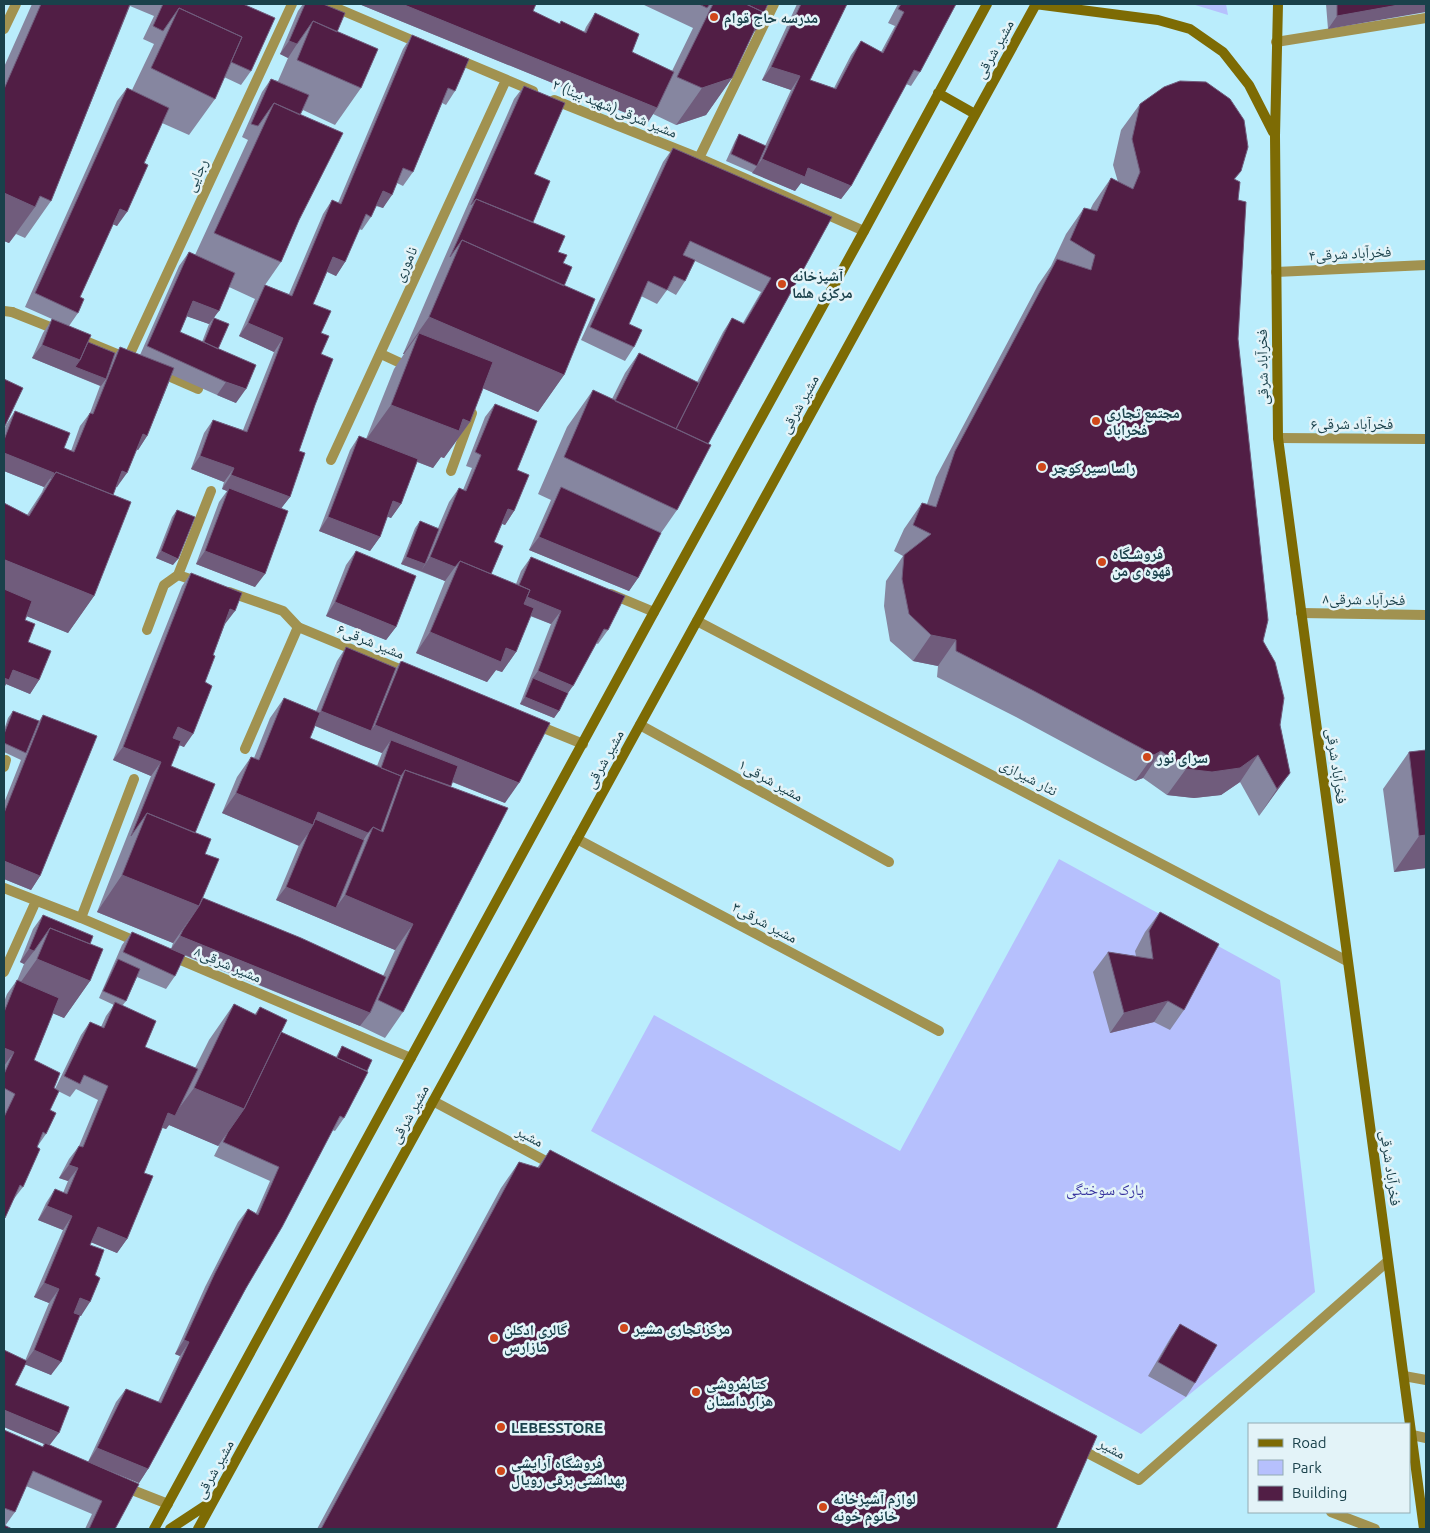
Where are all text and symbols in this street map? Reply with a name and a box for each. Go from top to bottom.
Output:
place label: مدرسه حاج قوام [724,9,818,28]
marker: مدرسه حاج قوام [708,11,720,23]
street label: مشیر شرقی [971,17,1019,82]
street label: ۲ مشیر شرقی(شهید بینا) [549,75,680,143]
street label: رجایی [181,156,213,195]
street label: فخرآباد شرقی۴ [1308,242,1392,266]
street label: ناموری [390,244,422,285]
place label: آشپزخانه مرکزی هلما [792,267,853,302]
marker: آشپزخانه مرکزی هلما [776,278,788,290]
street label: فخرآباد شرقی [1253,329,1273,405]
street label: مشیر شرقی [776,372,824,437]
place label: مجتمع تجاری فخراباد [1106,404,1180,438]
marker: مجتمع تجاری فخراباد [1090,415,1102,427]
street label: فخرآباد شرقی۶ [1311,415,1393,434]
place label: راسا سیر کوچر [1051,459,1136,476]
marker: راسا سیر کوچر [1036,461,1048,473]
place label: فروشـگاه قهوه ی من [1112,545,1171,580]
marker: فروشـگاه قهوه ی من [1096,556,1108,568]
street label: فخرآباد شرقی۸ [1322,590,1406,610]
street label: ۶مشیر شرقی [334,620,407,664]
street label: مشیر شرقی [581,727,629,792]
street label: فخرآباد شرقی [1321,727,1351,805]
place label: سرای نور [1156,749,1208,767]
marker: سرای نور [1141,751,1153,763]
street label: ۱مشیر شرقی [735,755,806,806]
street label: نثار شیرازی [996,755,1061,801]
street label: ۳مشیر شرقی [729,898,800,948]
street label: مشیر شرقی۸ [191,942,264,988]
street label: مشیر شرقی [386,1082,434,1147]
street label: مشیر [512,1121,547,1151]
street label: فخرآباد شرقی [1375,1129,1405,1207]
park label: پارک سوختگی [1066,1181,1144,1200]
place label: مرکز تجاری مشیر [633,1320,730,1338]
place label: گالری ادکلن مازارس [504,1321,568,1356]
marker: مرکز تجاری مشیر [618,1322,630,1334]
marker: گالری ادکلن مازارس [488,1332,500,1344]
place label: کتابفروشی هزار داستان [706,1375,773,1410]
marker: کتابفروشی هزار داستان [690,1386,702,1398]
place label: LEBESSTORE [511,1419,603,1436]
marker: LEBESSTORE [495,1421,507,1433]
legend [1248,1423,1410,1513]
street label: مشیر [1094,1433,1129,1463]
text: Road [1292,1434,1327,1451]
street label: مشیر شرقی [191,1437,239,1502]
place label: فروشگاه آرایشی بهداشتی برقی رویال [511,1454,625,1489]
text: Park [1292,1459,1322,1476]
marker: فروشگاه آرایشی بهداشتی برقی رویال [495,1465,507,1477]
text: Building [1292,1484,1347,1501]
place label: لوازم آشپزخانه خانوم خونه [833,1490,916,1526]
marker: لوازم آشپزخانه خانوم خونه [817,1501,829,1513]

